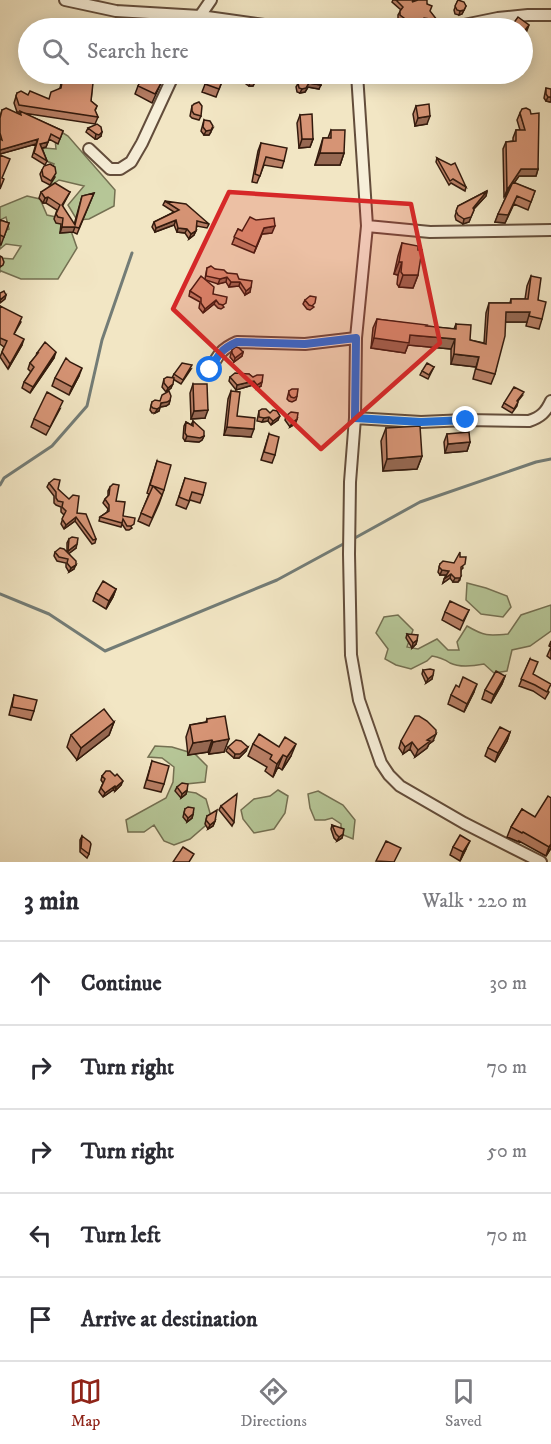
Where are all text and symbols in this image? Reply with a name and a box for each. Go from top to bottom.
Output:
search box [18,18,533,84]
icon: search [39,35,72,68]
text: Search here [87,38,189,65]
route start [196,356,222,382]
route end [452,406,478,432]
text: 3 min [24,885,79,918]
text: Walk · 220 m [422,889,527,914]
icon: ahead [24,967,57,1000]
text: Continue [81,970,162,997]
text: 30 m [489,971,527,996]
icon: right [24,1051,57,1084]
text: Turn right [81,1054,174,1081]
text: 70 m [486,1055,527,1080]
icon: right [24,1135,57,1168]
text: Turn right [81,1138,174,1165]
text: 50 m [487,1139,527,1164]
icon: left [24,1219,57,1252]
text: Turn left [81,1222,161,1249]
text: 70 m [486,1223,527,1248]
icon: arrive [24,1303,57,1336]
text: Arrive at destination [81,1306,258,1333]
tab: Map [69,1375,102,1431]
tab: Directions [240,1375,307,1431]
tab: Saved [445,1375,482,1431]

